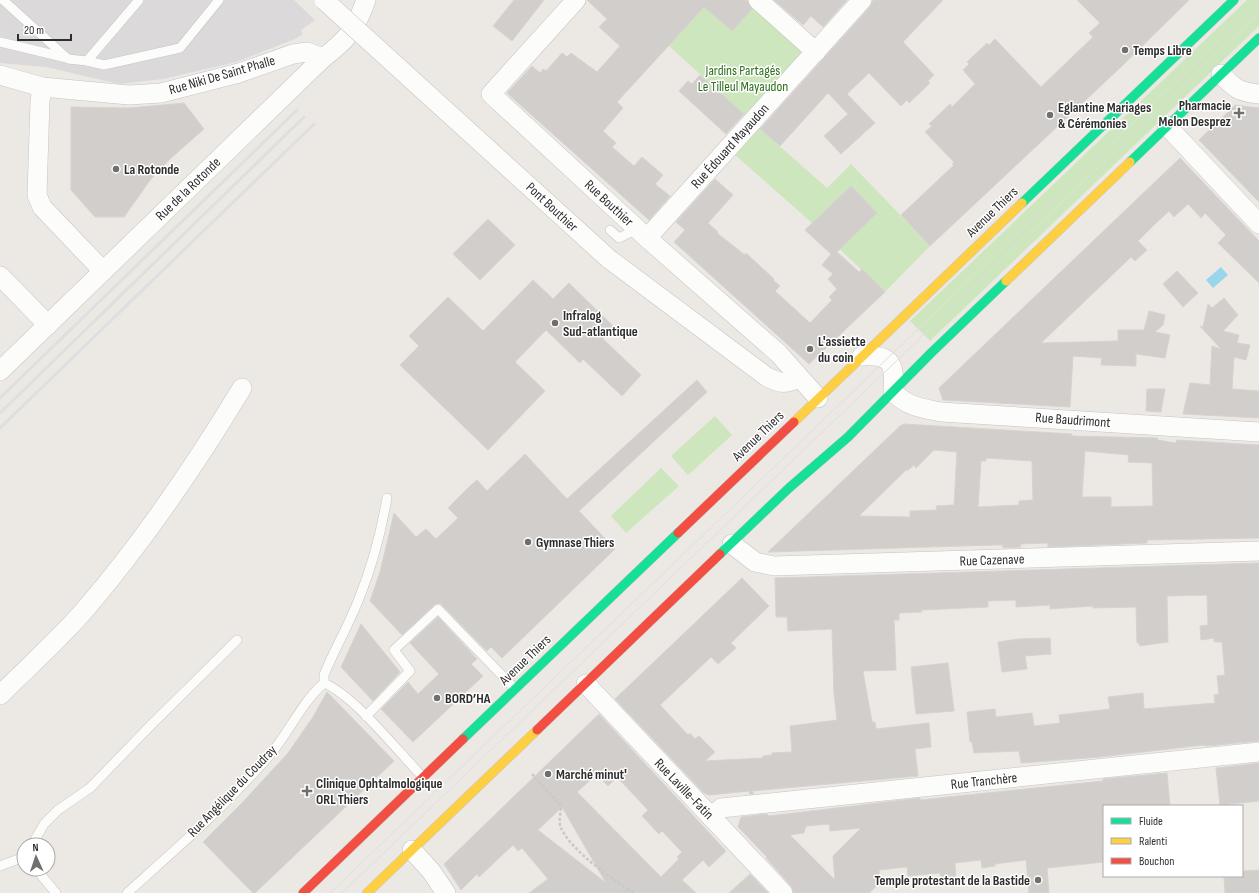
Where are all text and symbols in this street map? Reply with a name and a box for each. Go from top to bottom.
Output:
scale bar [18,16,71,42]
text: 20 m [24,23,44,38]
place label: Temps Libre [1133,42,1192,59]
marker: Temps Libre [1120,45,1130,55]
street label: Rue Niki De Saint Phalle [167,52,277,98]
park label: Jardins Partagés Le Tilleul Mayaudon [698,62,788,95]
place label: Pharmacie Melon Desprez [1159,97,1232,130]
place label: Eglantine Mariages & Cérémonies [1058,99,1151,132]
street label: Rue Édouard Mayaudon [687,100,773,192]
marker: Pharmacie Melon Desprez [1234,108,1244,118]
marker: Eglantine Mariages & Cérémonies [1045,110,1055,120]
street label: Rue de la Rotonde [152,154,224,224]
place label: La Rotonde [124,161,179,178]
marker: La Rotonde [111,164,121,174]
street label: Rue Bouthier [581,176,637,230]
street label: Pont Bouthier [523,179,581,235]
street label: Avenue Thiers [962,183,1021,241]
place label: Infralog Sud-atlantique [563,307,638,340]
marker: Infralog Sud-atlantique [550,318,560,328]
place label: L'assiette du coin [818,333,866,366]
marker: L'assiette du coin [805,344,815,354]
street label: Avenue Thiers [728,407,787,465]
street label: Rue Baudrimont [1035,409,1111,431]
place label: Gymnase Thiers [536,534,614,551]
marker: Gymnase Thiers [523,537,533,547]
street label: Rue Cazenave [959,550,1025,570]
street label: Avenue Thiers [495,631,554,689]
place label: BORD’HA [445,690,491,707]
marker: BORD’HA [432,693,442,703]
street label: Rue Angélique du Coudray [184,741,281,840]
street label: Rue Laville-Fatin [651,755,717,823]
place label: Marché minut' [556,766,627,783]
marker: Marché minut' [543,769,553,779]
street label: Rue Tranchère [950,769,1018,793]
place label: Clinique Ophtalmologique ORL Thiers [316,775,443,808]
marker: Clinique Ophtalmologique ORL Thiers [301,785,313,797]
legend [1103,805,1243,877]
text: Fluide [1139,814,1163,829]
text: Ralenti [1139,834,1167,849]
north arrow [16,837,56,877]
text: N [32,841,39,854]
text: Bouchon [1139,854,1174,869]
place label: Temple protestant de la Bastide [874,872,1030,889]
marker: Temple protestant de la Bastide [1033,875,1043,885]

